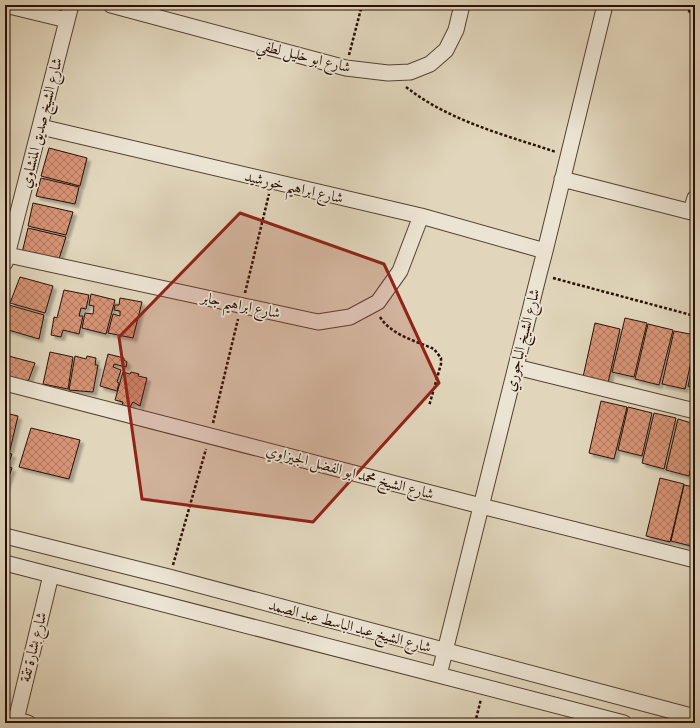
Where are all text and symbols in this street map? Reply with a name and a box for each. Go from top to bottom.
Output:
street label: شارع ابو خليل لطفي [254,35,353,81]
street label: شارع الشيخ صديق المنشاوي [15,56,71,191]
street label: شارع ابراهيم خورشيد [241,166,345,213]
street label: شارع ابراهيم جابر [197,286,282,328]
street label: شارع الشيخ الباجوري [500,287,548,394]
street label: شارع الشيخ محمد ابو الفضل الجيزاوي [263,440,436,508]
street label: شارع الشيخ عبد الباسط عبد الصمد [265,595,434,661]
street label: شارع بشارة تقة [15,610,54,685]

